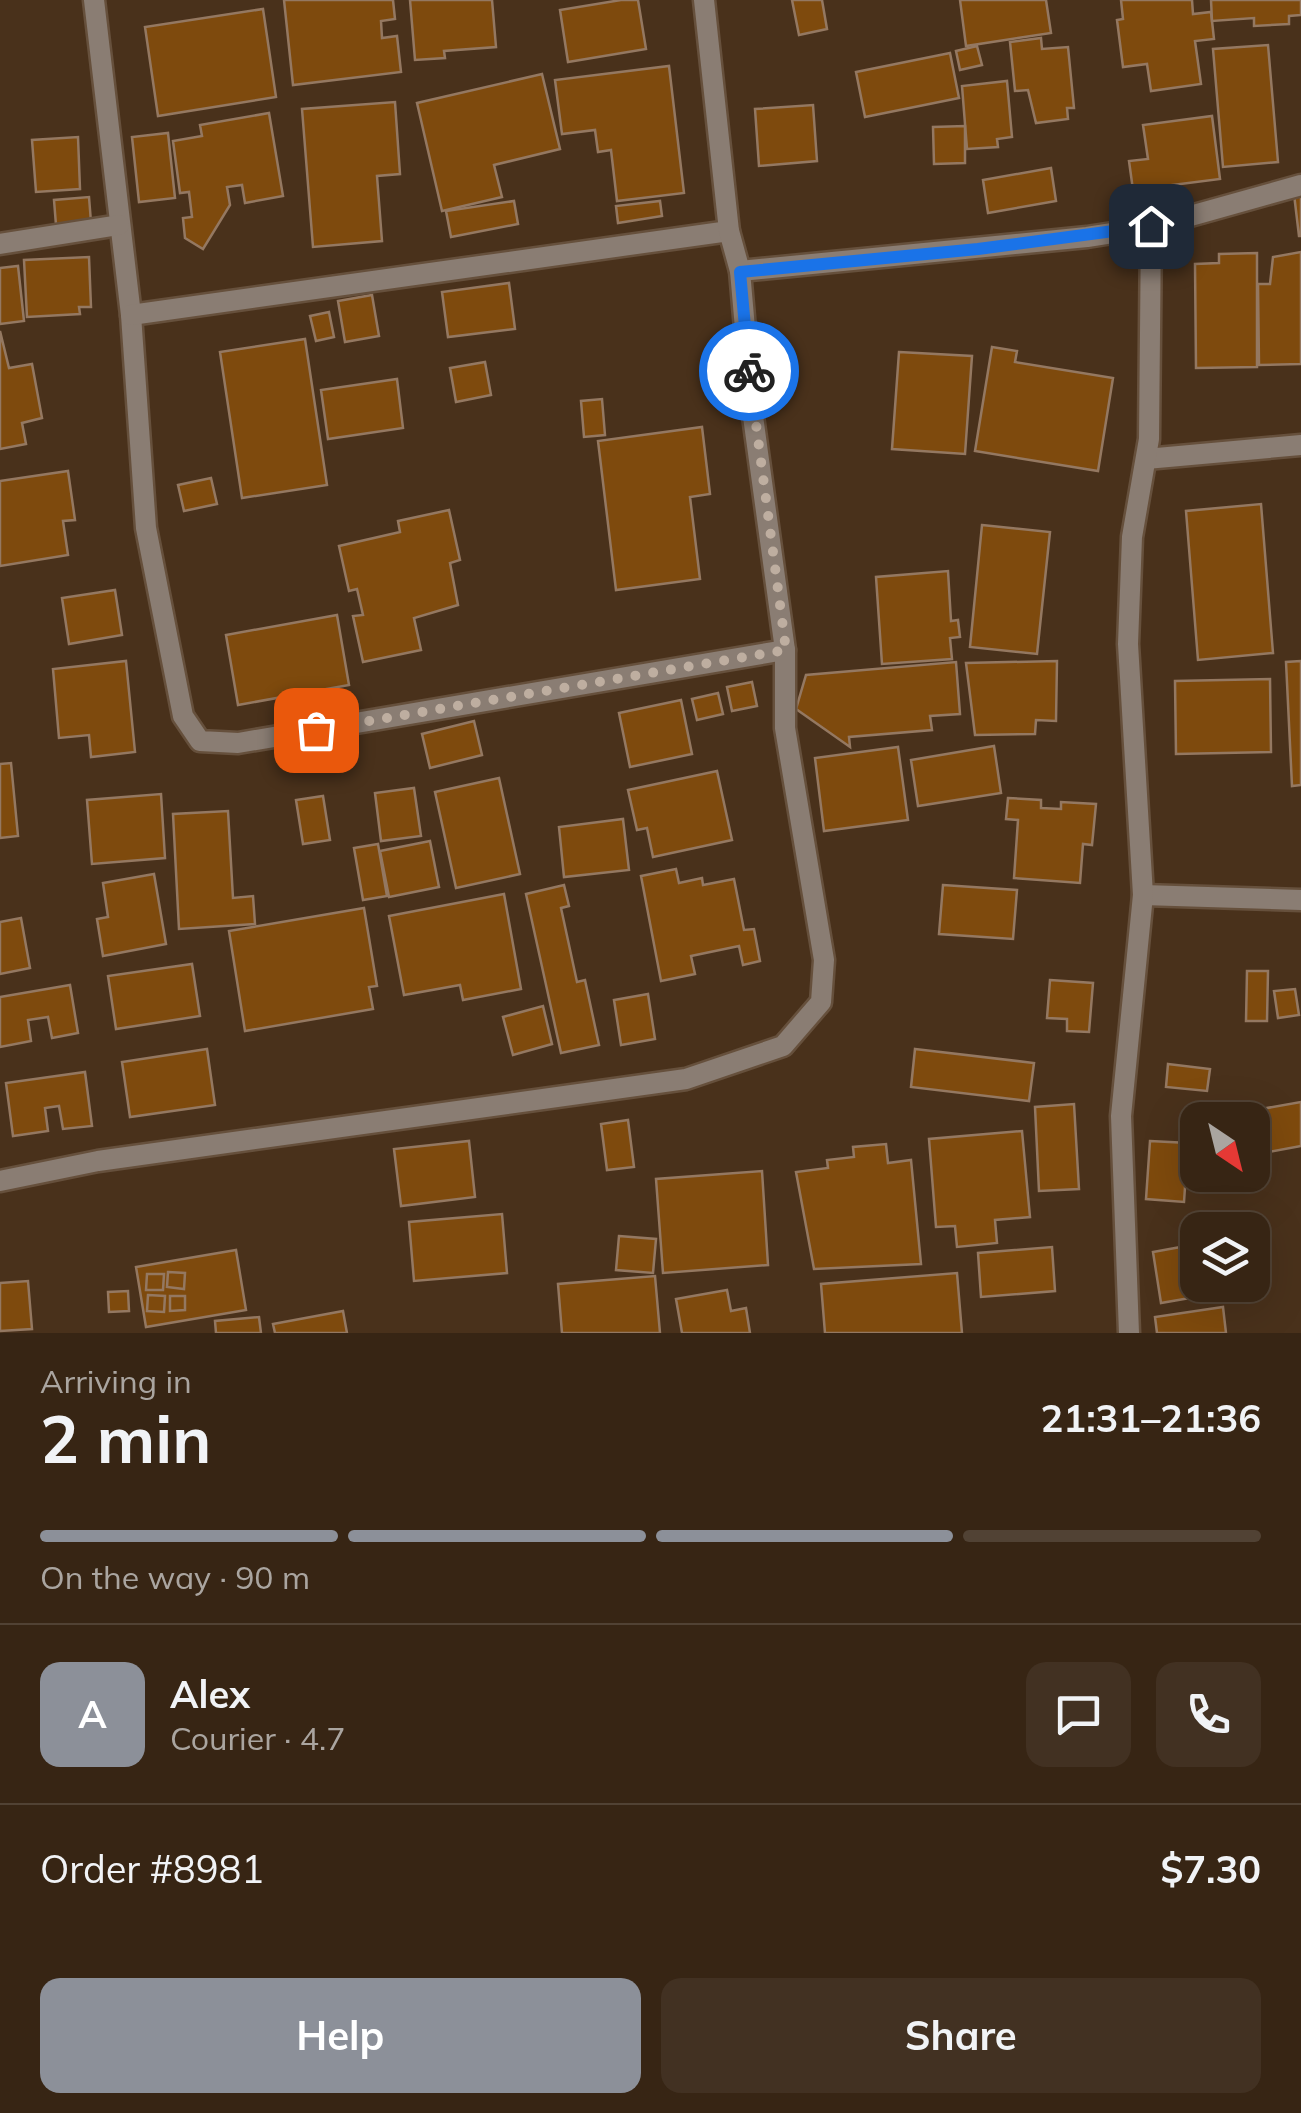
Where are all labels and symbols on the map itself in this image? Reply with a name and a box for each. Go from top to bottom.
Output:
pin [1109,184,1194,269]
courier [699,321,799,421]
pin [274,688,359,773]
north arrow [1180,1102,1270,1192]

